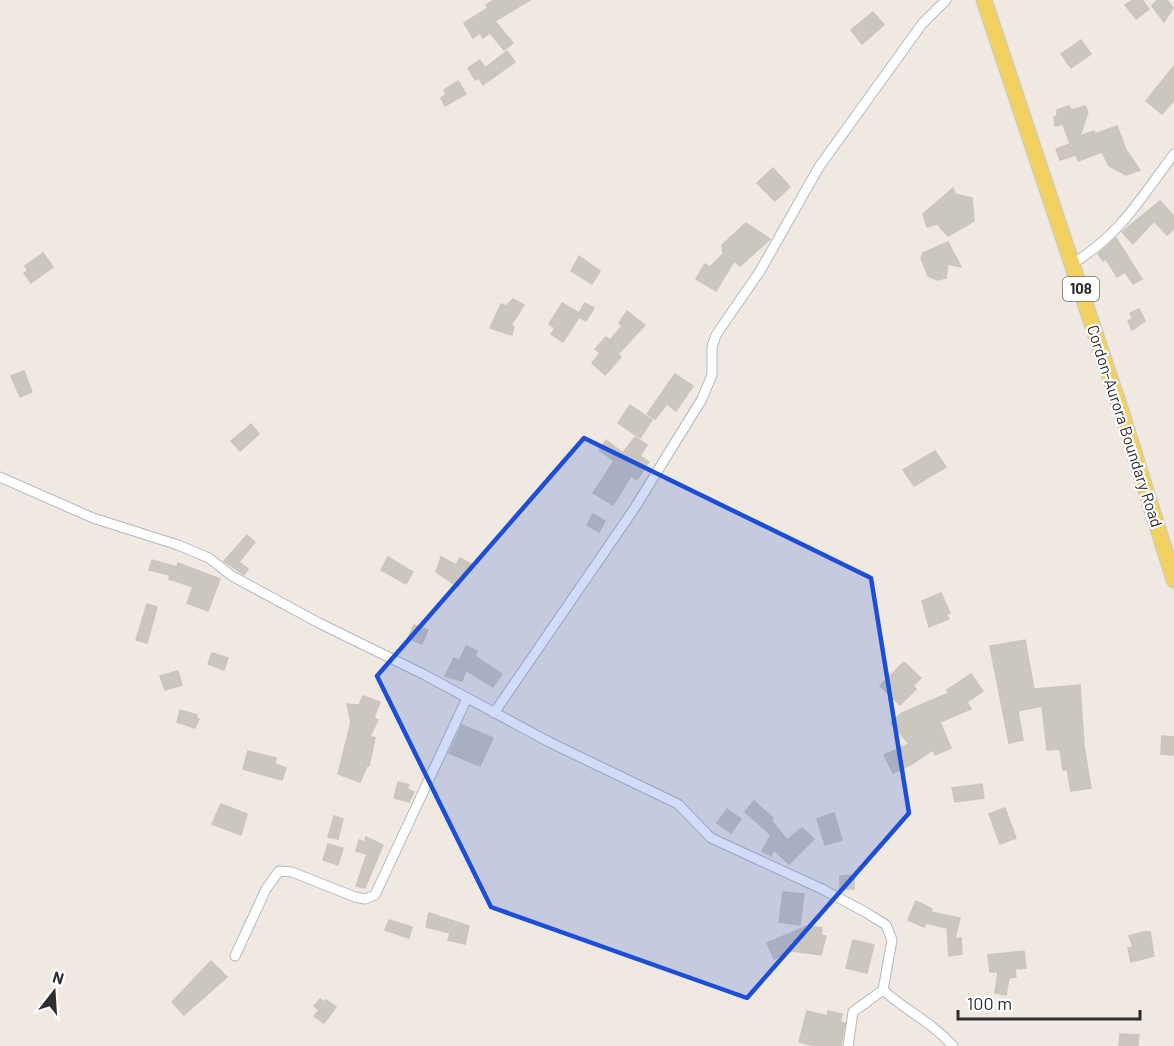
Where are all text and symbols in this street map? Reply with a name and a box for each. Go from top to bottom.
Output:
road number: 108 [1063,277,1099,301]
street label: Cordon-Aurora Boundary Road [1084,322,1167,529]
north arrow [24,962,84,1022]
text: N [51,967,66,988]
scale bar [958,983,1140,1021]
text: 100 m [967,992,1012,1014]

